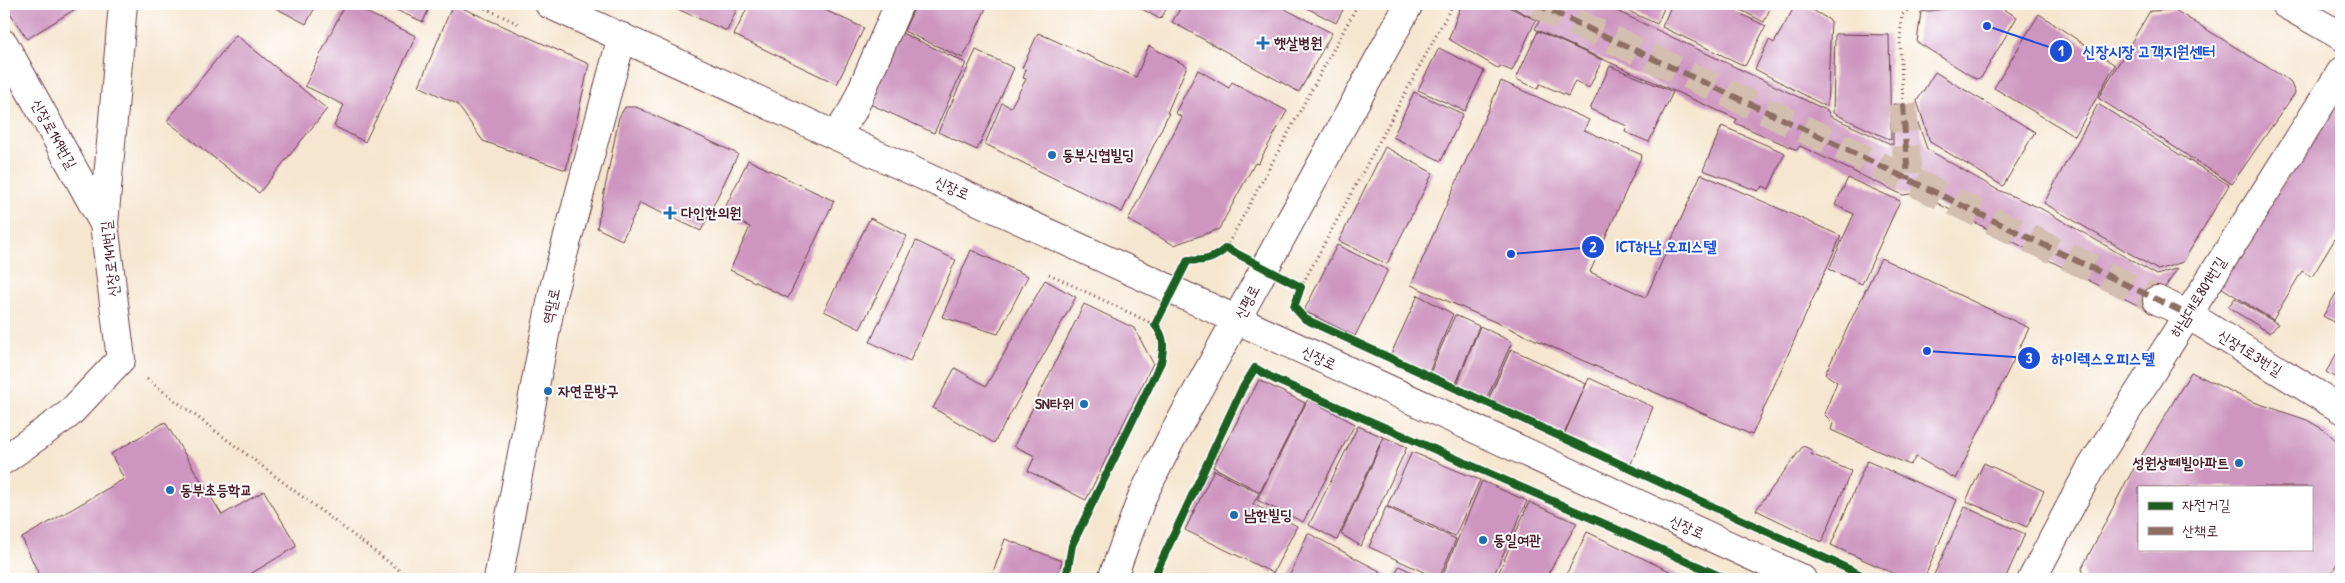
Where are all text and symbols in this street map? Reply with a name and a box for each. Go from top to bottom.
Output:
place label: 햇살병원 [1273,32,1322,53]
marker: 햇살병원 [1256,36,1270,50]
callout: 신장시장 고객지원센터 [2048,36,2226,67]
text: 1 [2058,40,2064,61]
text: 신장시장 고객지원센터 [2083,40,2215,62]
street label: 신장로149번길 [27,95,82,172]
place label: 동부신협빌딩 [1062,144,1134,165]
marker: 동부신협빌딩 [1046,149,1058,161]
street label: 신장로 [931,171,973,205]
place label: 다인한의원 [681,202,741,223]
marker: 다인한의원 [663,206,677,220]
street label: 신장로141번길 [95,220,124,298]
callout: ICT하남 오피스텔 [1581,231,1727,262]
text: ICT하남 오피스텔 [1616,235,1718,257]
text: 2 [1589,236,1597,257]
street label: 하남대로801번길 [2165,253,2231,341]
street label: 신평로 [1229,281,1264,323]
street label: 역말로 [536,286,565,326]
street label: 신장1로3번길 [2214,324,2287,381]
street label: 신장로 [1298,340,1340,375]
callout: 하이렉스오피스텔 [2016,343,2164,374]
text: 3 [2026,347,2033,368]
text: 하이렉스오피스텔 [2051,347,2156,369]
place label: 자연문방구 [558,380,618,401]
marker: 자연문방구 [542,385,554,397]
place label: SN타워 [1035,393,1074,414]
marker: SN타워 [1078,398,1090,410]
place label: 성원상떼빌아파트 [2132,452,2229,473]
marker: 성원상떼빌아파트 [2233,457,2245,469]
place label: 동부초등학교 [180,479,252,500]
marker: 동부초등학교 [164,484,176,496]
legend [2138,486,2312,550]
text: 자전거길 [2182,494,2230,515]
place label: 남한빌딩 [1244,504,1292,525]
marker: 남한빌딩 [1228,509,1240,521]
street label: 신장로 [1666,510,1708,544]
text: 산책로 [2182,520,2218,541]
place label: 동일여관 [1493,529,1541,550]
marker: 동일여관 [1477,534,1489,546]

